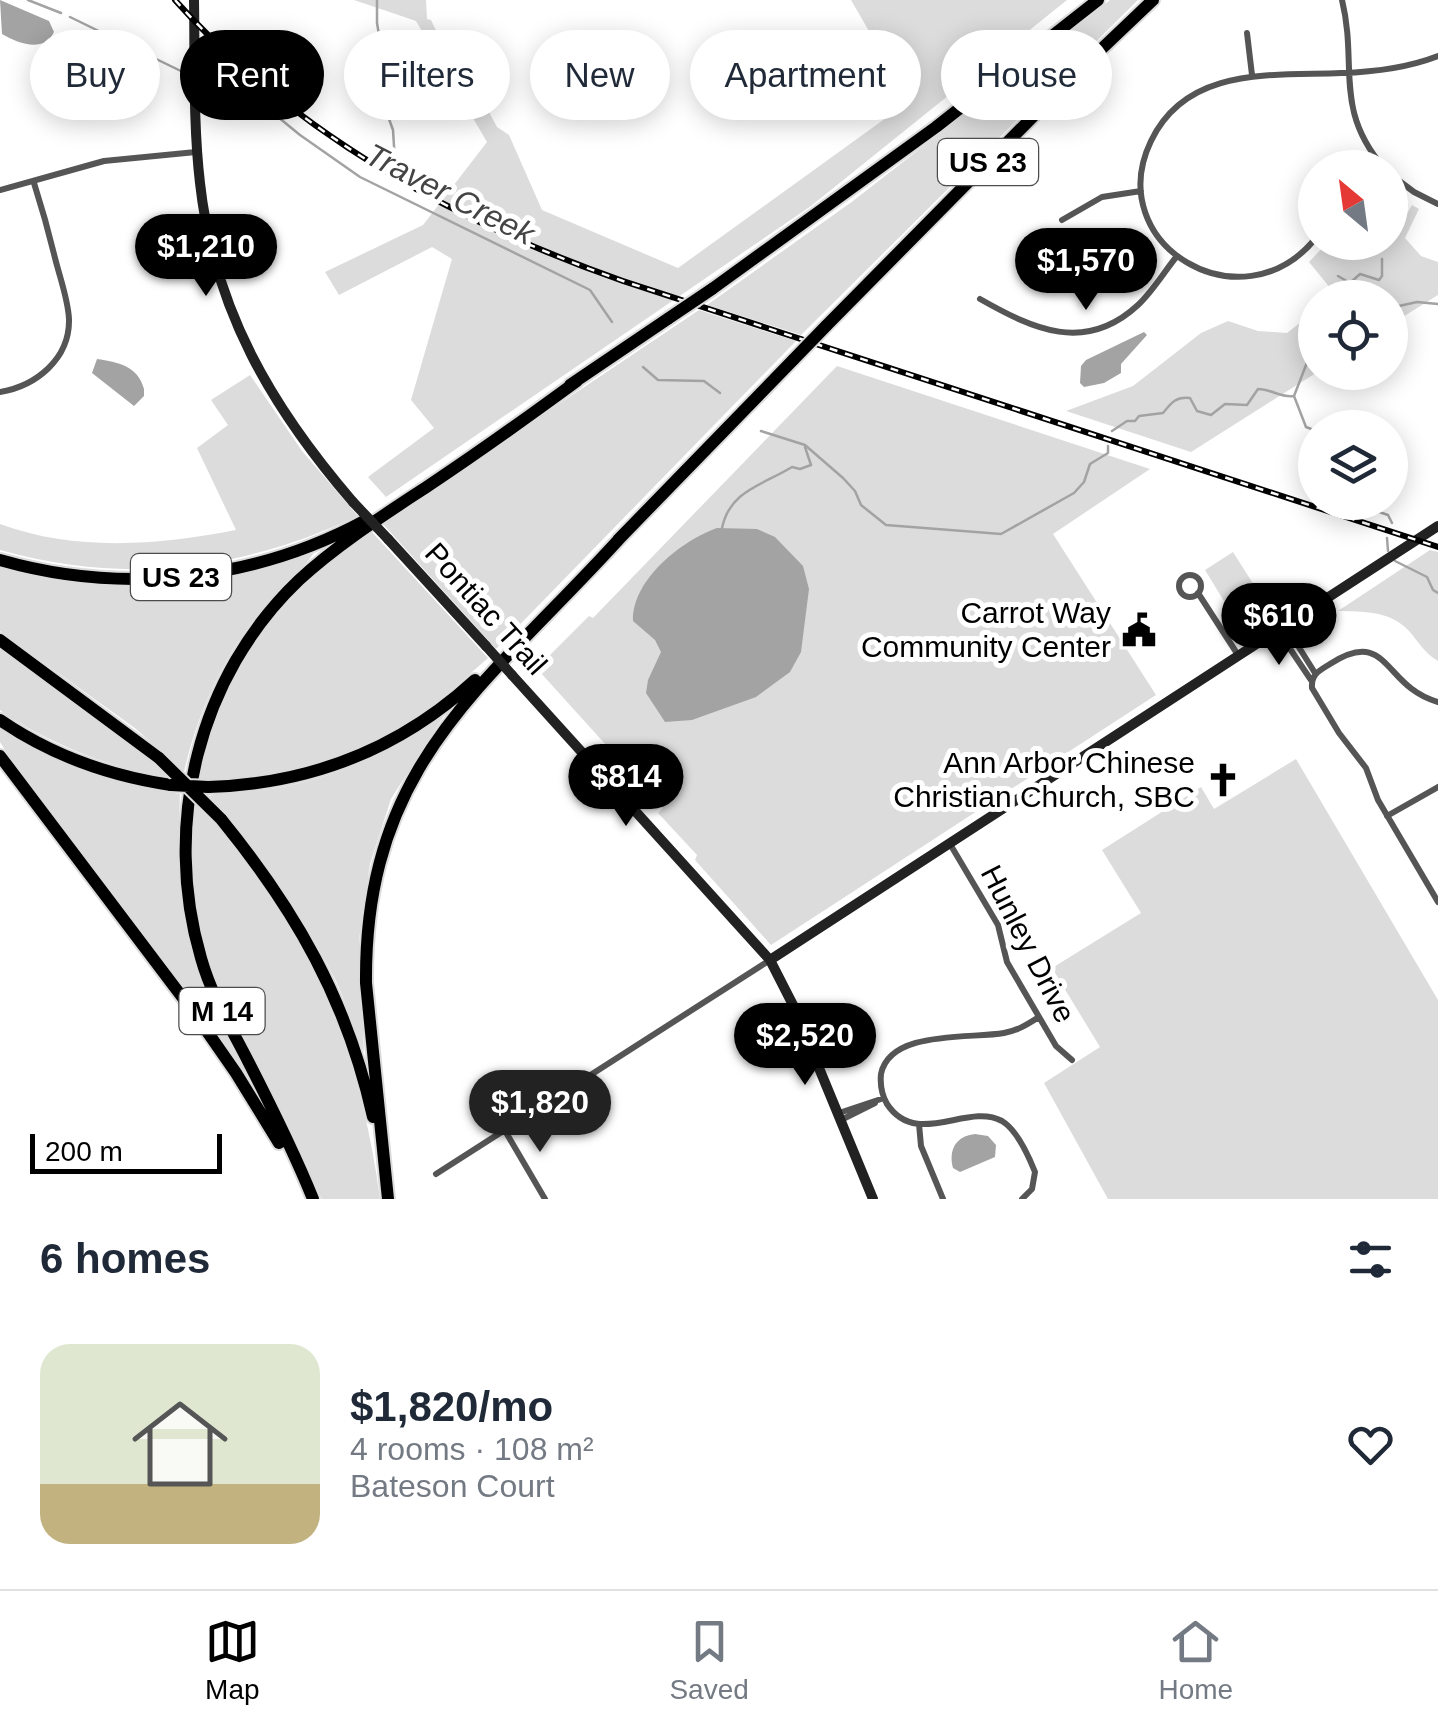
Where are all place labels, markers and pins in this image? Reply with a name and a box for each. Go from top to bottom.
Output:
pin: $1,210 [125,214,287,299]
pin: $1,570 [1005,228,1167,313]
pin: $610 [1220,583,1338,668]
place label: Carrot Way Community Center [861,596,1111,663]
public building icon: Carrot Way Community Center [1120,611,1158,649]
pin: $814 [567,744,685,829]
place label: Ann Arbor Chinese Christian Church, SBC [893,746,1195,813]
church icon: Ann Arbor Chinese Christian Church, SBC [1204,761,1242,799]
pin: $2,520 [724,1003,886,1088]
pin: $1,820 [459,1070,621,1155]

